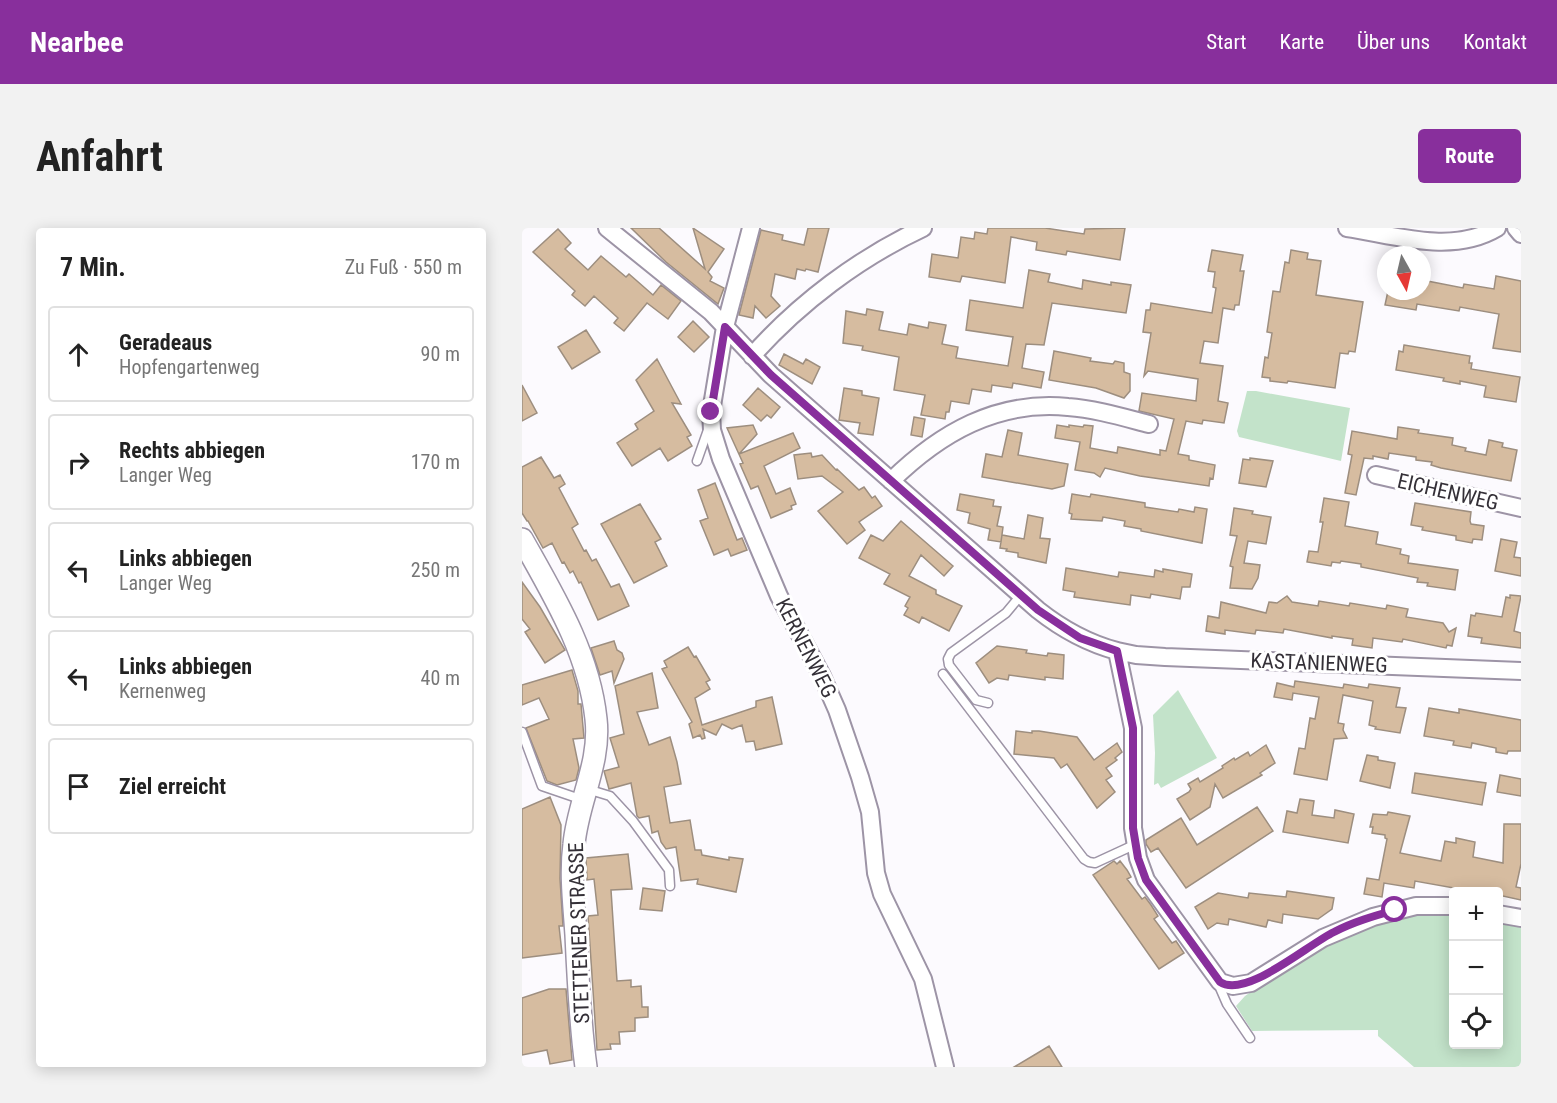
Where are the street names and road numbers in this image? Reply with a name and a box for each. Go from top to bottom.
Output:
street label: EICHENWEG [1395,469,1501,515]
street label: KERNENWEG [771,594,841,702]
street label: KASTANIENWEG [1250,649,1388,677]
street label: STETTENER STRASSE [564,842,594,1024]

